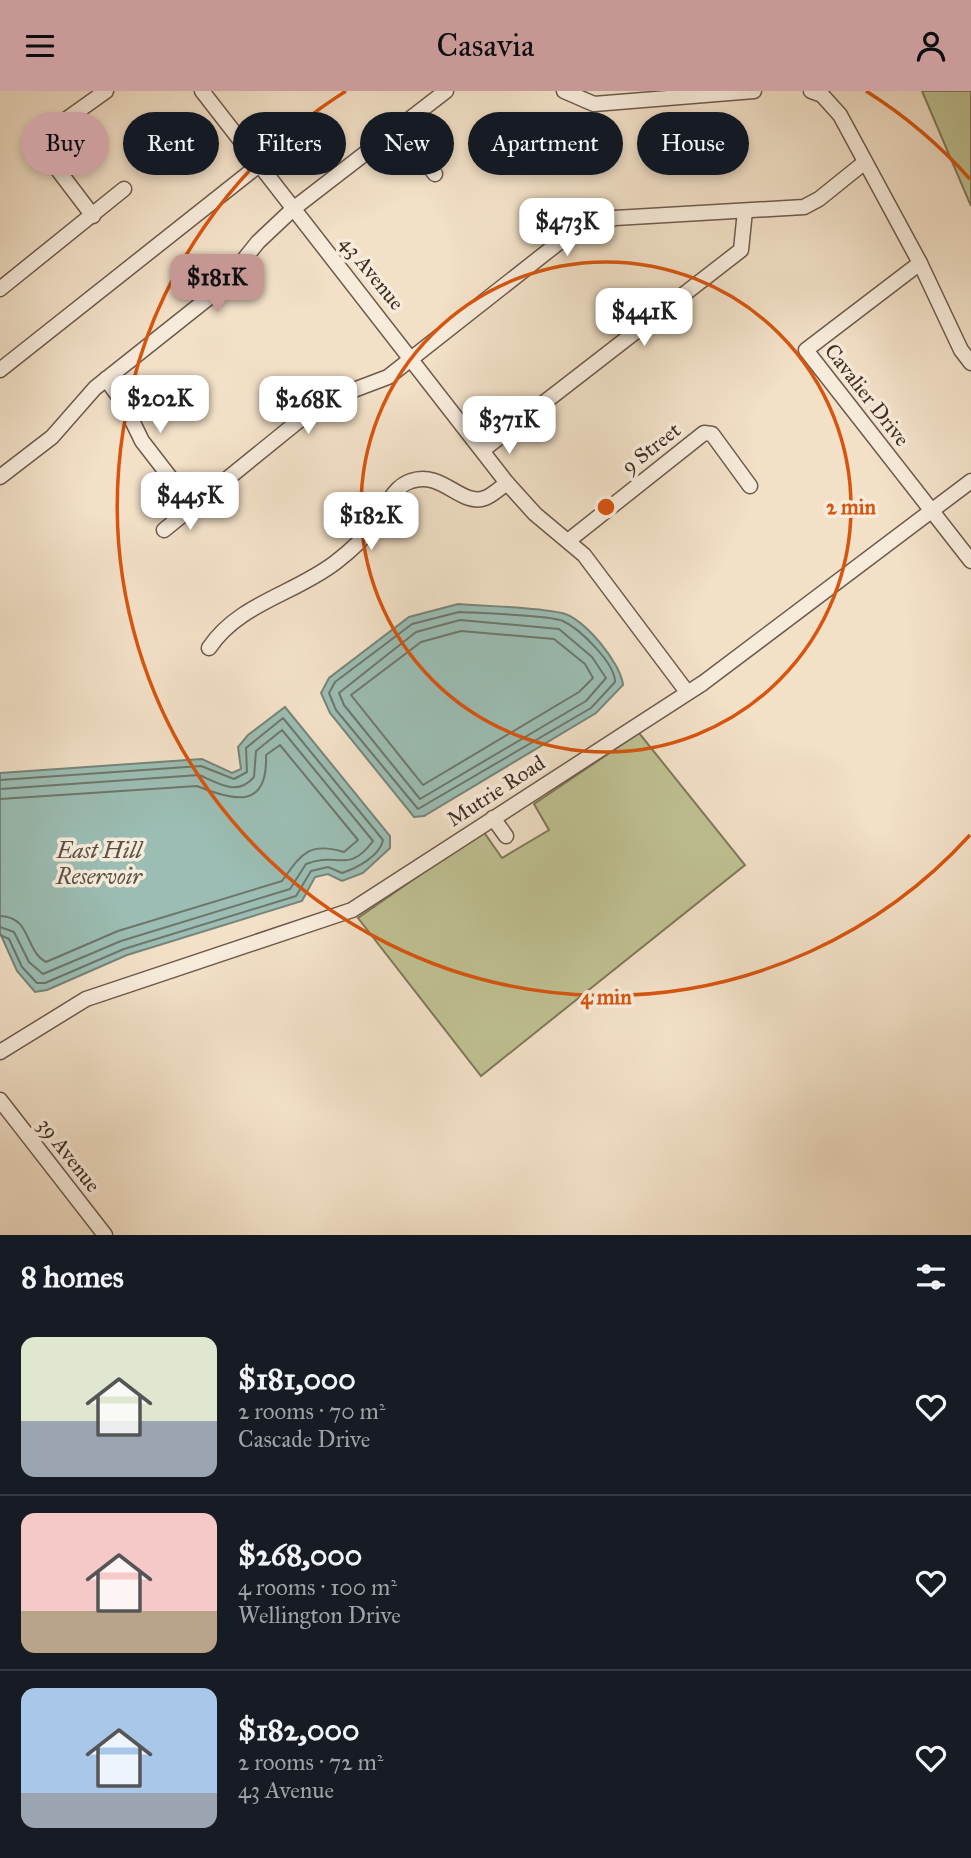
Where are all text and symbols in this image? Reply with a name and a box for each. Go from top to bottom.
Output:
text: Casavia [436,26,535,65]
icon: menu [21,27,59,65]
icon: person [912,27,950,65]
chip: Buy [21,112,109,175]
chip: Rent [123,112,219,175]
chip: Filters [233,112,346,175]
chip: New [360,112,454,175]
chip: Apartment [468,112,623,175]
chip: House [637,112,749,175]
pin: $473K [518,199,616,258]
text: $473K [535,207,599,235]
street label: 43 Avenue [334,231,410,315]
pin: $181K [168,255,266,314]
text: $181K [187,263,247,291]
pin: $441K [595,289,693,348]
text: $441K [612,297,676,325]
street label: Cavalier Drive [819,339,915,452]
pin: $202K [111,375,209,435]
pin: $268K [259,377,357,436]
text: $202K [127,384,193,412]
text: $268K [275,385,341,413]
pin: $371K [460,397,558,456]
text: $371K [479,405,539,433]
street label: 9 Street [616,416,686,479]
pin: $445K [141,473,239,532]
text: $445K [157,481,223,509]
pin: $182K [322,493,420,552]
text: 2 min [826,494,876,520]
centre of rings [594,495,618,519]
text: $182K [340,501,402,529]
street label: Mutrie Road [442,749,550,832]
water label: East Hill Reservoir [55,836,144,890]
text: 4 min [580,984,632,1010]
street label: 39 Avenue [32,1113,106,1198]
icon: filters [912,1258,950,1296]
text: 8 homes [21,1259,124,1295]
text: $181,000 [238,1361,356,1397]
icon: home [77,1365,161,1449]
icon: heart [912,1388,950,1426]
text: 2 rooms · 70 m² [238,1397,386,1425]
text: Cascade Drive [238,1425,370,1453]
text: $268,000 [238,1537,362,1573]
icon: home [77,1541,161,1625]
icon: heart [912,1564,950,1602]
text: 4 rooms · 100 m² [238,1573,397,1601]
text: Wellington Drive [238,1601,401,1629]
text: $182,000 [238,1712,359,1748]
icon: home [77,1716,161,1800]
icon: heart [912,1739,950,1777]
text: 2 rooms · 72 m² [238,1748,383,1776]
text: 43 Avenue [238,1776,334,1804]

